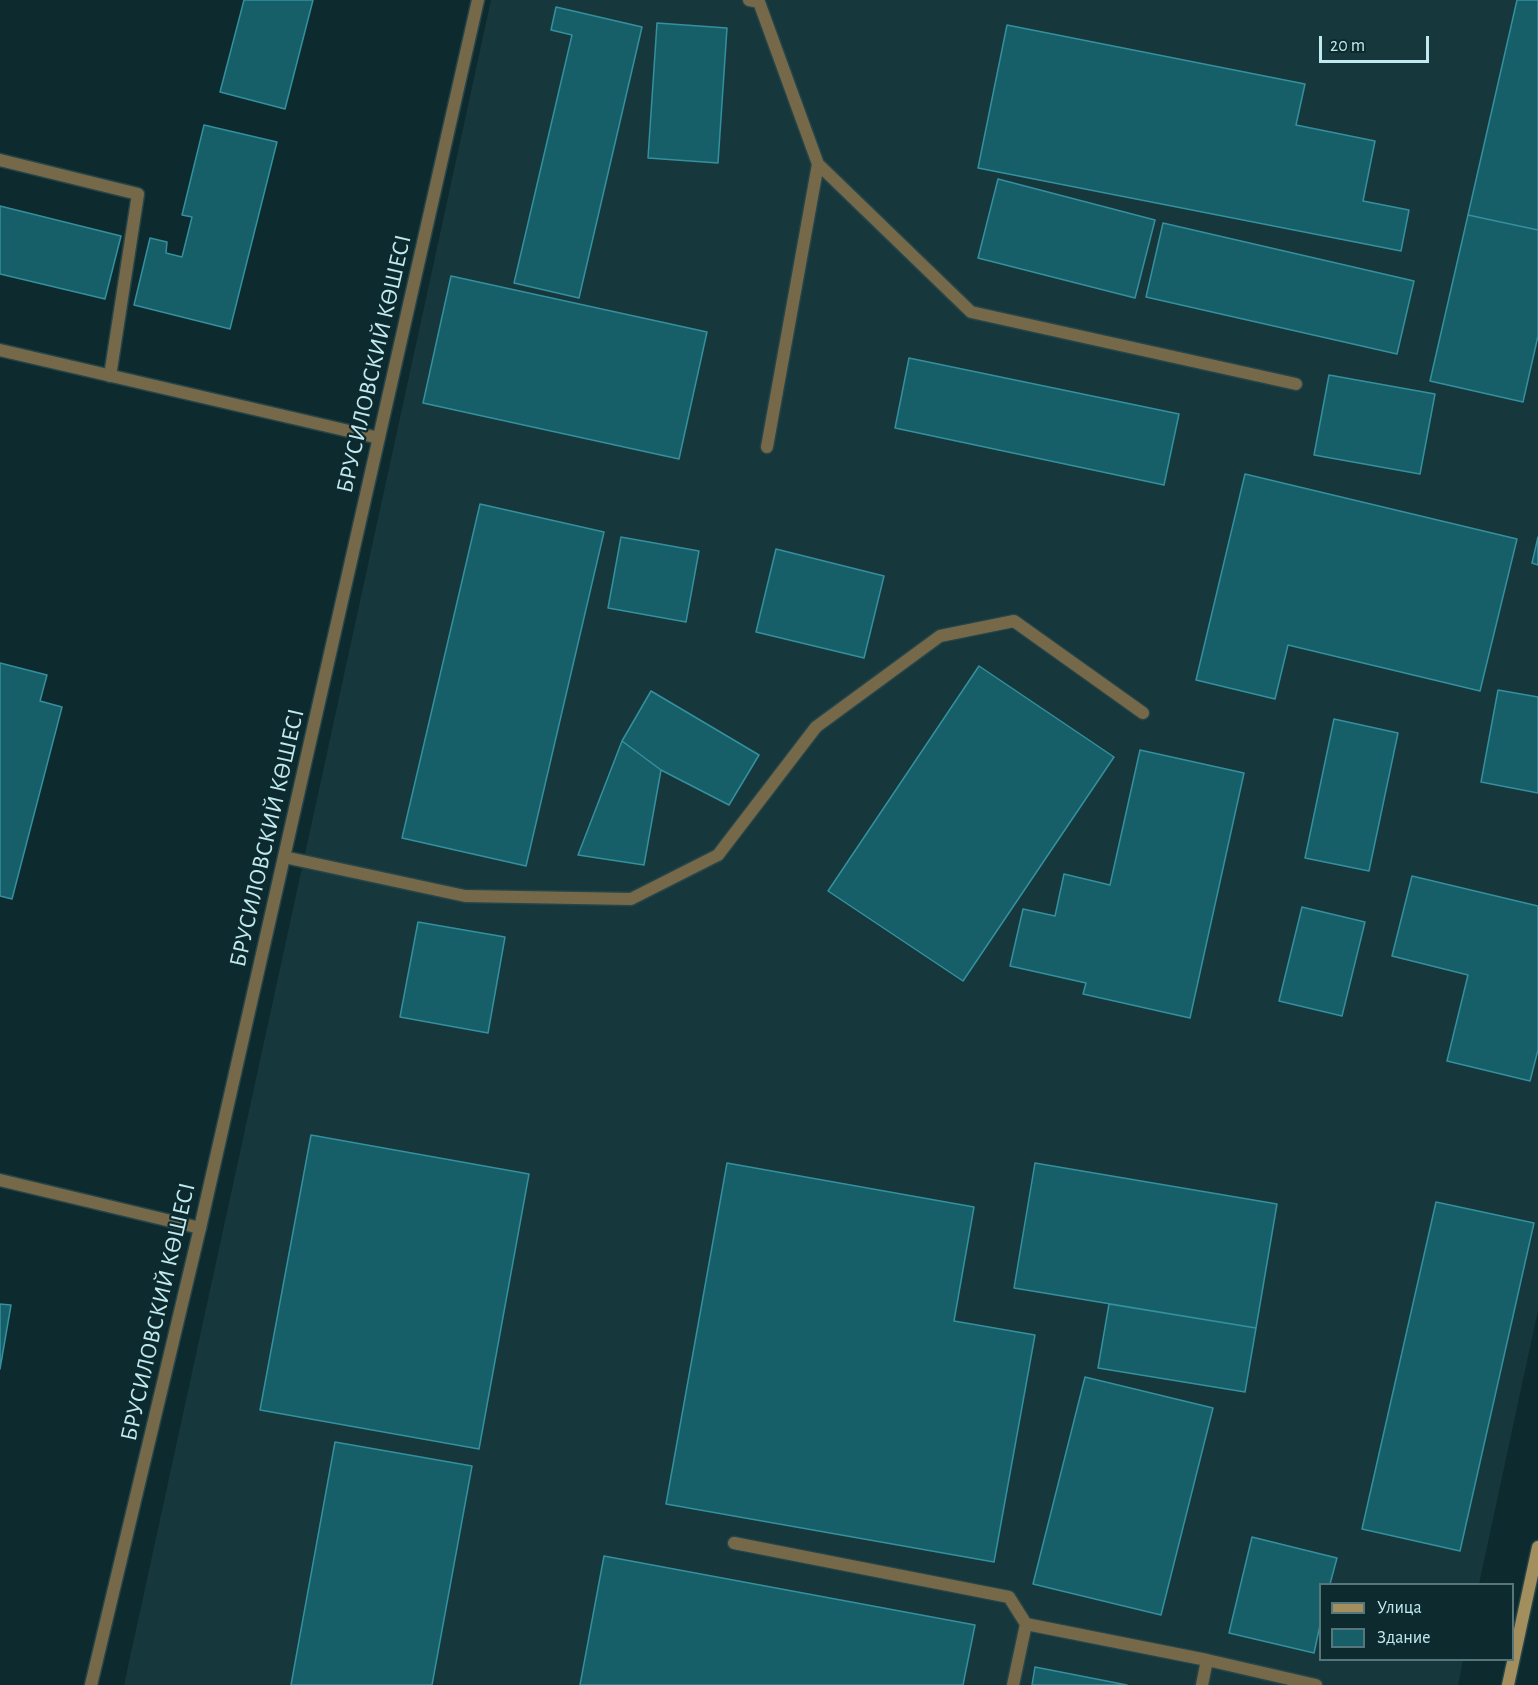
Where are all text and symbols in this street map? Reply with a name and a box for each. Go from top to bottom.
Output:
scale bar [1322,24,1432,62]
text: 20 m [1330,37,1365,55]
street label: БРУСИЛОВСКИЙ КӨШЕСІ [330,232,418,496]
street label: БРУСИЛОВСКИЙ КӨШЕСІ [223,706,311,970]
street label: БРУСИЛОВСКИЙ КӨШЕСІ [114,1180,202,1444]
legend [1319,1583,1514,1661]
text: Улица [1377,1599,1422,1617]
text: Здание [1377,1629,1431,1647]

